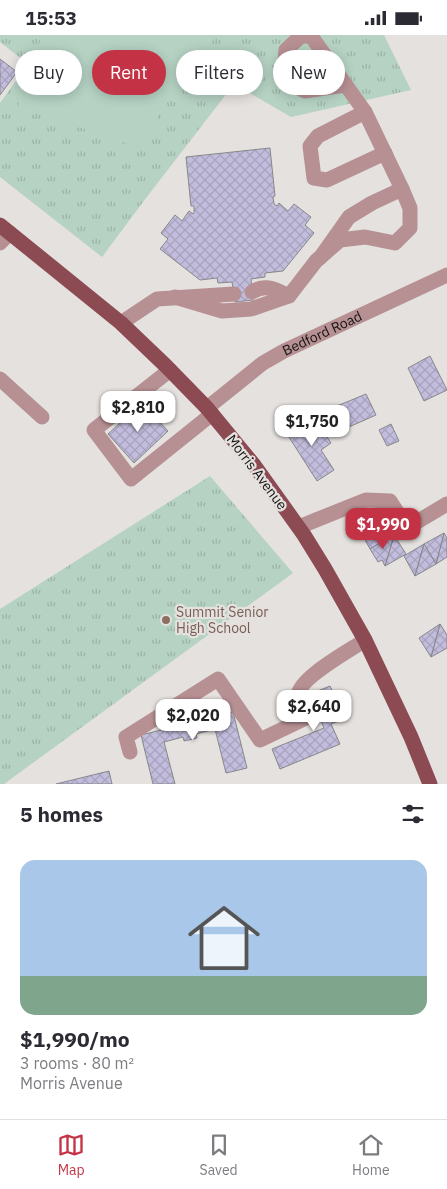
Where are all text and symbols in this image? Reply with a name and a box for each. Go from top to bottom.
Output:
text: 15:53 [25,6,77,30]
chip: Buy [15,50,82,95]
chip: Rent [92,50,166,95]
chip: Filters [176,50,263,95]
chip: New [273,50,345,95]
street label: Bedford Road [279,307,365,360]
pin: $2,810 [97,391,179,433]
text: $2,810 [112,397,164,417]
pin: $1,750 [271,405,353,447]
text: $1,750 [286,411,338,431]
street label: Morris Avenue [223,431,291,514]
pin: $1,990 [342,507,424,550]
text: $1,990 [357,514,409,534]
place label: Summit Senior High School [176,603,269,637]
marker: Summit Senior High School [160,614,172,626]
pin: $2,640 [273,689,355,732]
text: $2,640 [288,696,340,716]
pin: $2,020 [152,699,234,741]
text: $2,020 [167,705,219,725]
text: 5 homes [20,800,103,828]
icon: filters [399,800,427,828]
icon: home [179,893,269,983]
text: $1,990/mo [20,1025,130,1053]
text: 3 rooms · 80 m² [20,1053,134,1073]
text: Morris Avenue [20,1073,123,1093]
tab: Map [57,1131,85,1179]
tab: Saved [200,1131,238,1179]
tab: Home [352,1131,390,1179]

